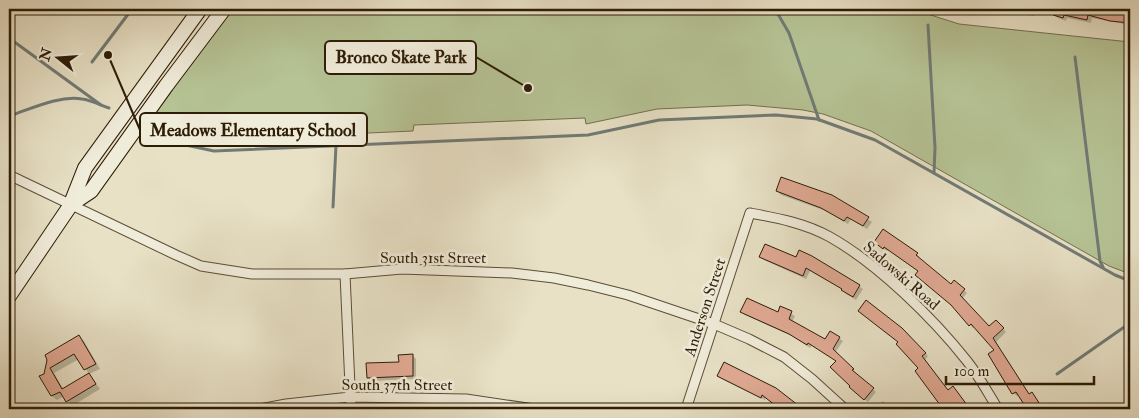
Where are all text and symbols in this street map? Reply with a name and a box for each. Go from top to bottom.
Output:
north arrow [32,32,82,82]
callout: Bronco Skate Park [325,41,476,74]
text: N [36,45,56,64]
text: Bronco Skate Park [335,46,467,69]
callout: Meadows Elementary School [140,113,367,146]
text: Meadows Elementary School [149,119,357,142]
street label: Sadowski Road [859,237,944,315]
street label: South 31st Street [380,248,486,268]
street label: Anderson Street [679,256,730,360]
scale bar [946,353,1094,385]
text: 100 m [954,362,990,381]
street label: South 37th Street [342,375,452,395]

